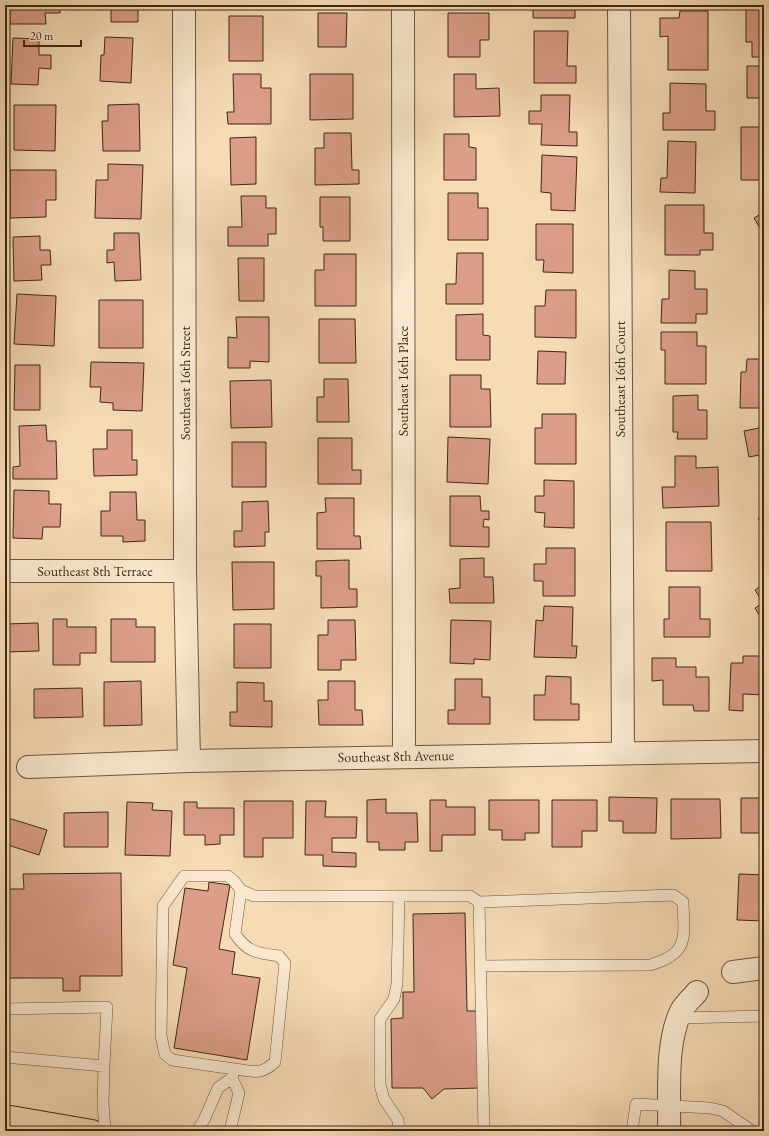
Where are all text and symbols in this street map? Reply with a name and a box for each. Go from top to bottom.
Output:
scale bar [24,22,81,48]
text: 20 m [30,28,54,44]
street label: Southeast 16th Court [611,320,629,437]
street label: Southeast 16th Place [394,325,412,436]
street label: Southeast 16th Street [176,326,194,440]
street label: Southeast 8th Terrace [37,562,153,580]
street label: Southeast 8th Avenue [338,746,455,766]

